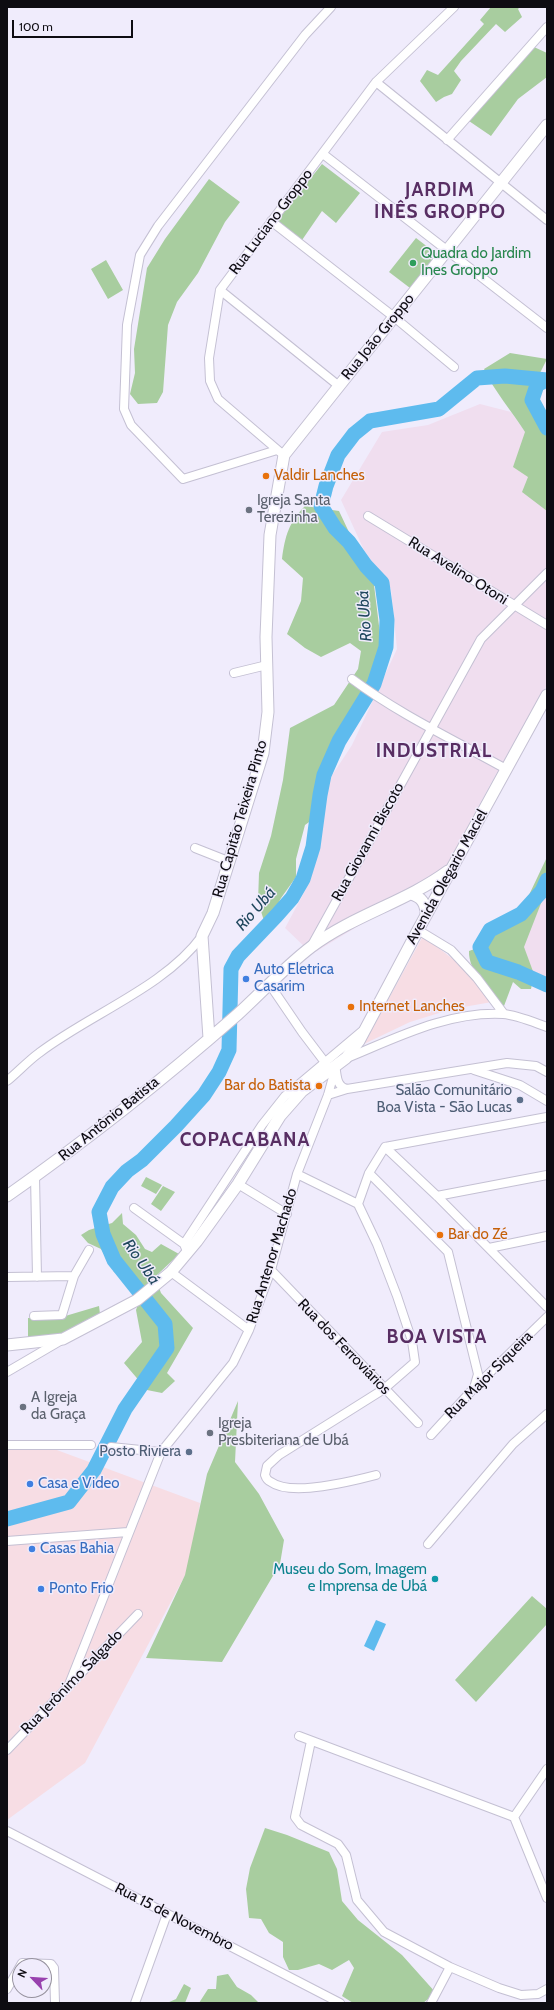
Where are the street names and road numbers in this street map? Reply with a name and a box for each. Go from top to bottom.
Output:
street label: Rua Luciano Groppo [225,166,317,278]
street label: Rua João Groppo [338,290,418,384]
street label: Rua Avelino Otoni [405,533,511,609]
street label: Rua Capitão Teixeira Pinto [209,738,271,900]
street label: Rua Giovanni Biscoto [328,780,408,904]
street label: Avenida Olegario Maciel [402,806,492,948]
street label: Rua Antônio Batista [55,1073,163,1165]
street label: Rua Antenor Machado [243,1186,301,1326]
street label: Rua dos Ferroviários [294,1295,394,1399]
street label: Rua Major Siqueira [441,1327,537,1423]
street label: Rua Jerônimo Salgado [17,1626,127,1738]
street label: Rua 15 de Novembro [112,1879,236,1955]

